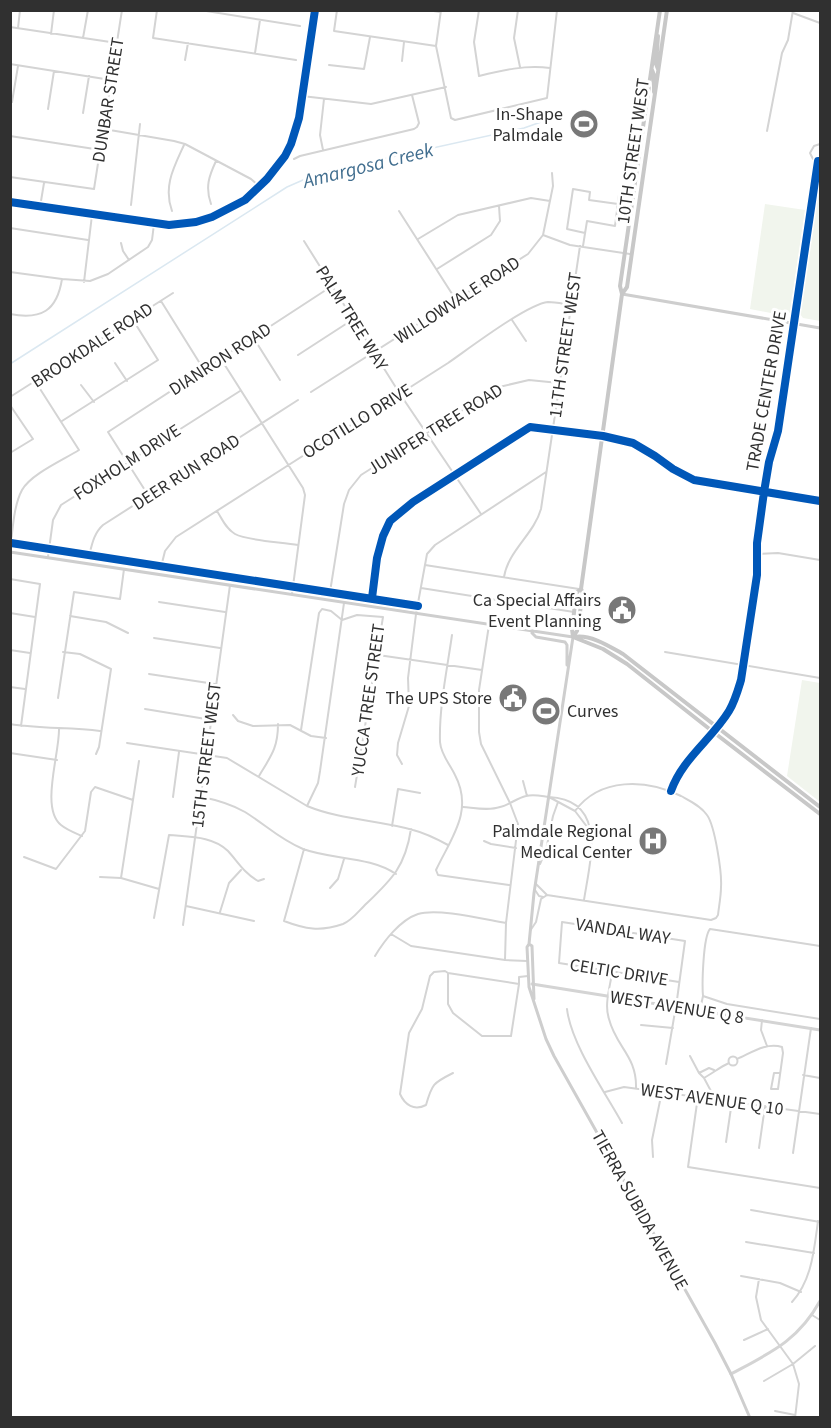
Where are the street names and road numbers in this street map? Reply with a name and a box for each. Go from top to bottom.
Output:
street label: DUNBAR STREET [86,35,131,164]
street label: 10TH STREET WEST [611,76,656,225]
street label: WILLOWVALE ROAD [389,250,525,350]
street label: PALM TREE WAY [309,261,394,376]
street label: 11TH STREET WEST [543,270,588,419]
street label: BROOKDALE ROAD [27,297,158,394]
street label: TRADE CENTER DRIVE [740,309,793,473]
street label: DIANRON ROAD [164,317,276,402]
street label: OCOTILLO DRIVE [298,378,417,465]
street label: JUNIPER TREE ROAD [363,378,508,481]
street label: FOXHOLM DRIVE [69,418,186,507]
street label: DEER RUN ROAD [128,428,245,517]
street label: YUCCA TREE STREET [345,622,392,779]
street label: 15TH STREET WEST [185,680,228,829]
street label: VANDAL WAY [574,912,673,951]
street label: CELTIC DRIVE [568,952,670,993]
street label: WEST AVENUE Q 8 [608,985,746,1030]
street label: WEST AVENUE Q 10 [639,1077,785,1122]
street label: TIERRA SUBIDA AVENUE [585,1126,694,1295]

